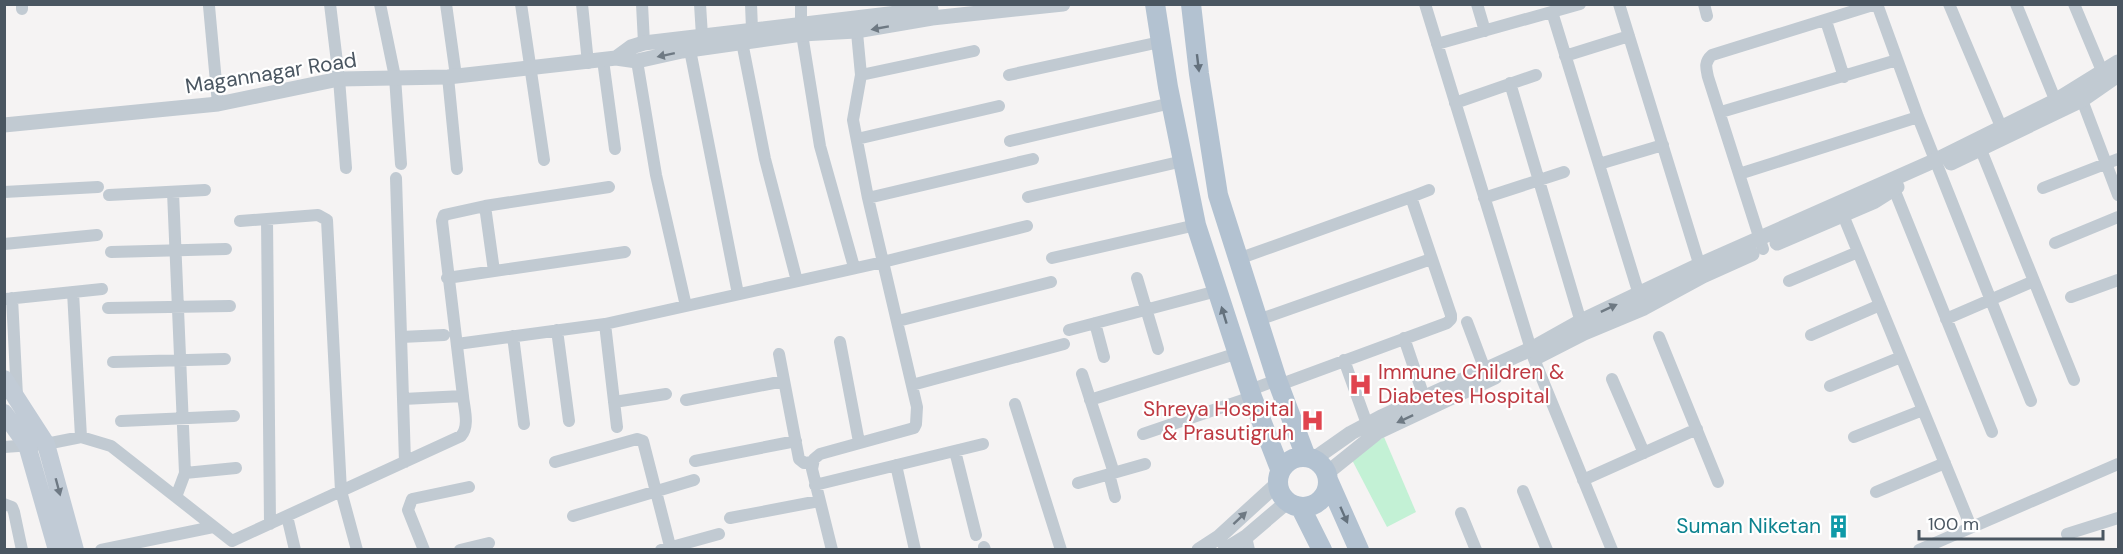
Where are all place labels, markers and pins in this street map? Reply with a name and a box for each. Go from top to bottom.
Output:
place label: Immune Children & Diabetes Hospital [1378,358,1564,410]
hospital icon: Immune Children & Diabetes Hospital [1347,371,1373,397]
place label: Shreya Hospital & Prasutigruh [1143,395,1294,447]
hospital icon: Shreya Hospital & Prasutigruh [1299,408,1325,434]
place label: Suman Niketan [1676,512,1821,540]
building icon: Suman Niketan [1826,513,1852,539]

